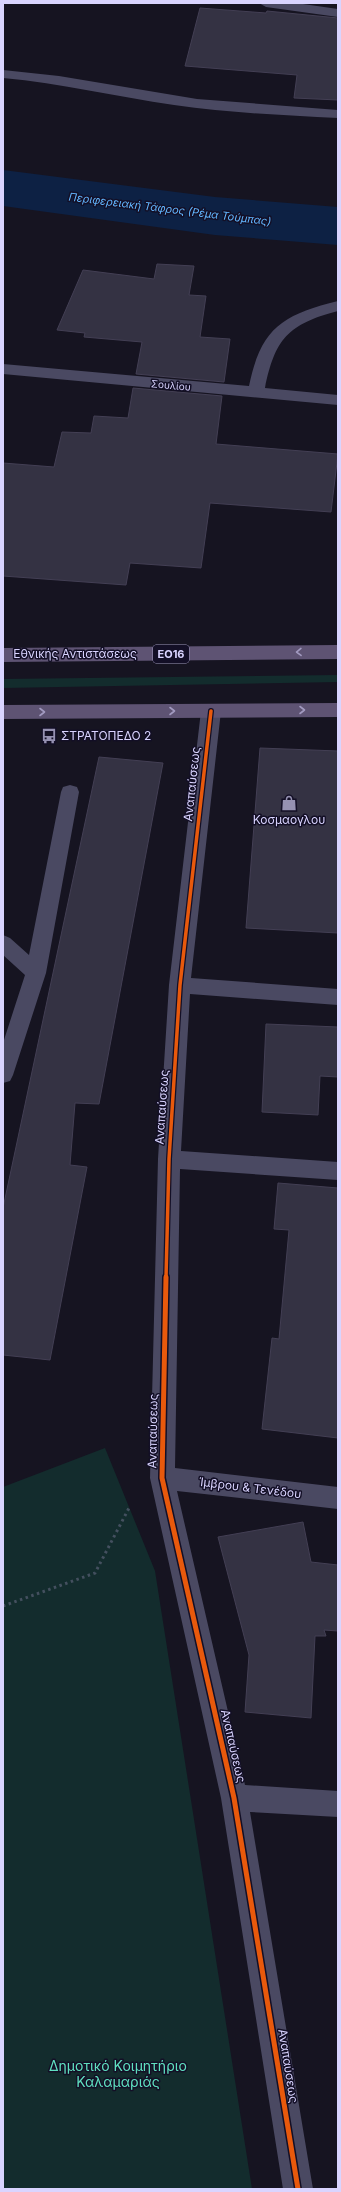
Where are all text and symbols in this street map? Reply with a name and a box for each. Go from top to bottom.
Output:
water label: Περιφερειακή Τάφρος (Ρέμα Τούμπας) [68,190,272,228]
street label: Σουλίου [151,377,191,393]
road number: ΕΟ16 [153,645,189,663]
street label: Εθνικής Αντιστάσεως [13,646,137,661]
one-way arrow [296,648,302,656]
one-way arrow [299,706,305,714]
one-way arrow [39,707,45,716]
one-way arrow [169,707,175,715]
bus stop icon: ΣΤΡΑΤΟΠΕΔΟ 2 [40,727,58,745]
place label: ΣΤΡΑΤΟΠΕΔΟ 2 [61,728,151,743]
street label: Αναπαύσεως [180,746,203,822]
shop icon: Κοσμαογλου [280,794,298,812]
place label: Κοσμαογλου [253,812,325,827]
street label: Αναπαύσεως [151,1069,172,1145]
street label: Αναπαύσεως [144,1393,161,1469]
street label: Ίμβρου & Τενέδου [198,1474,302,1501]
street label: Αναπαύσεως [218,1708,249,1784]
street label: Αναπαύσεως [275,2028,302,2104]
park label: Δημοτικό Κοιμητήριο Καλαμαριάς [49,2057,187,2090]

